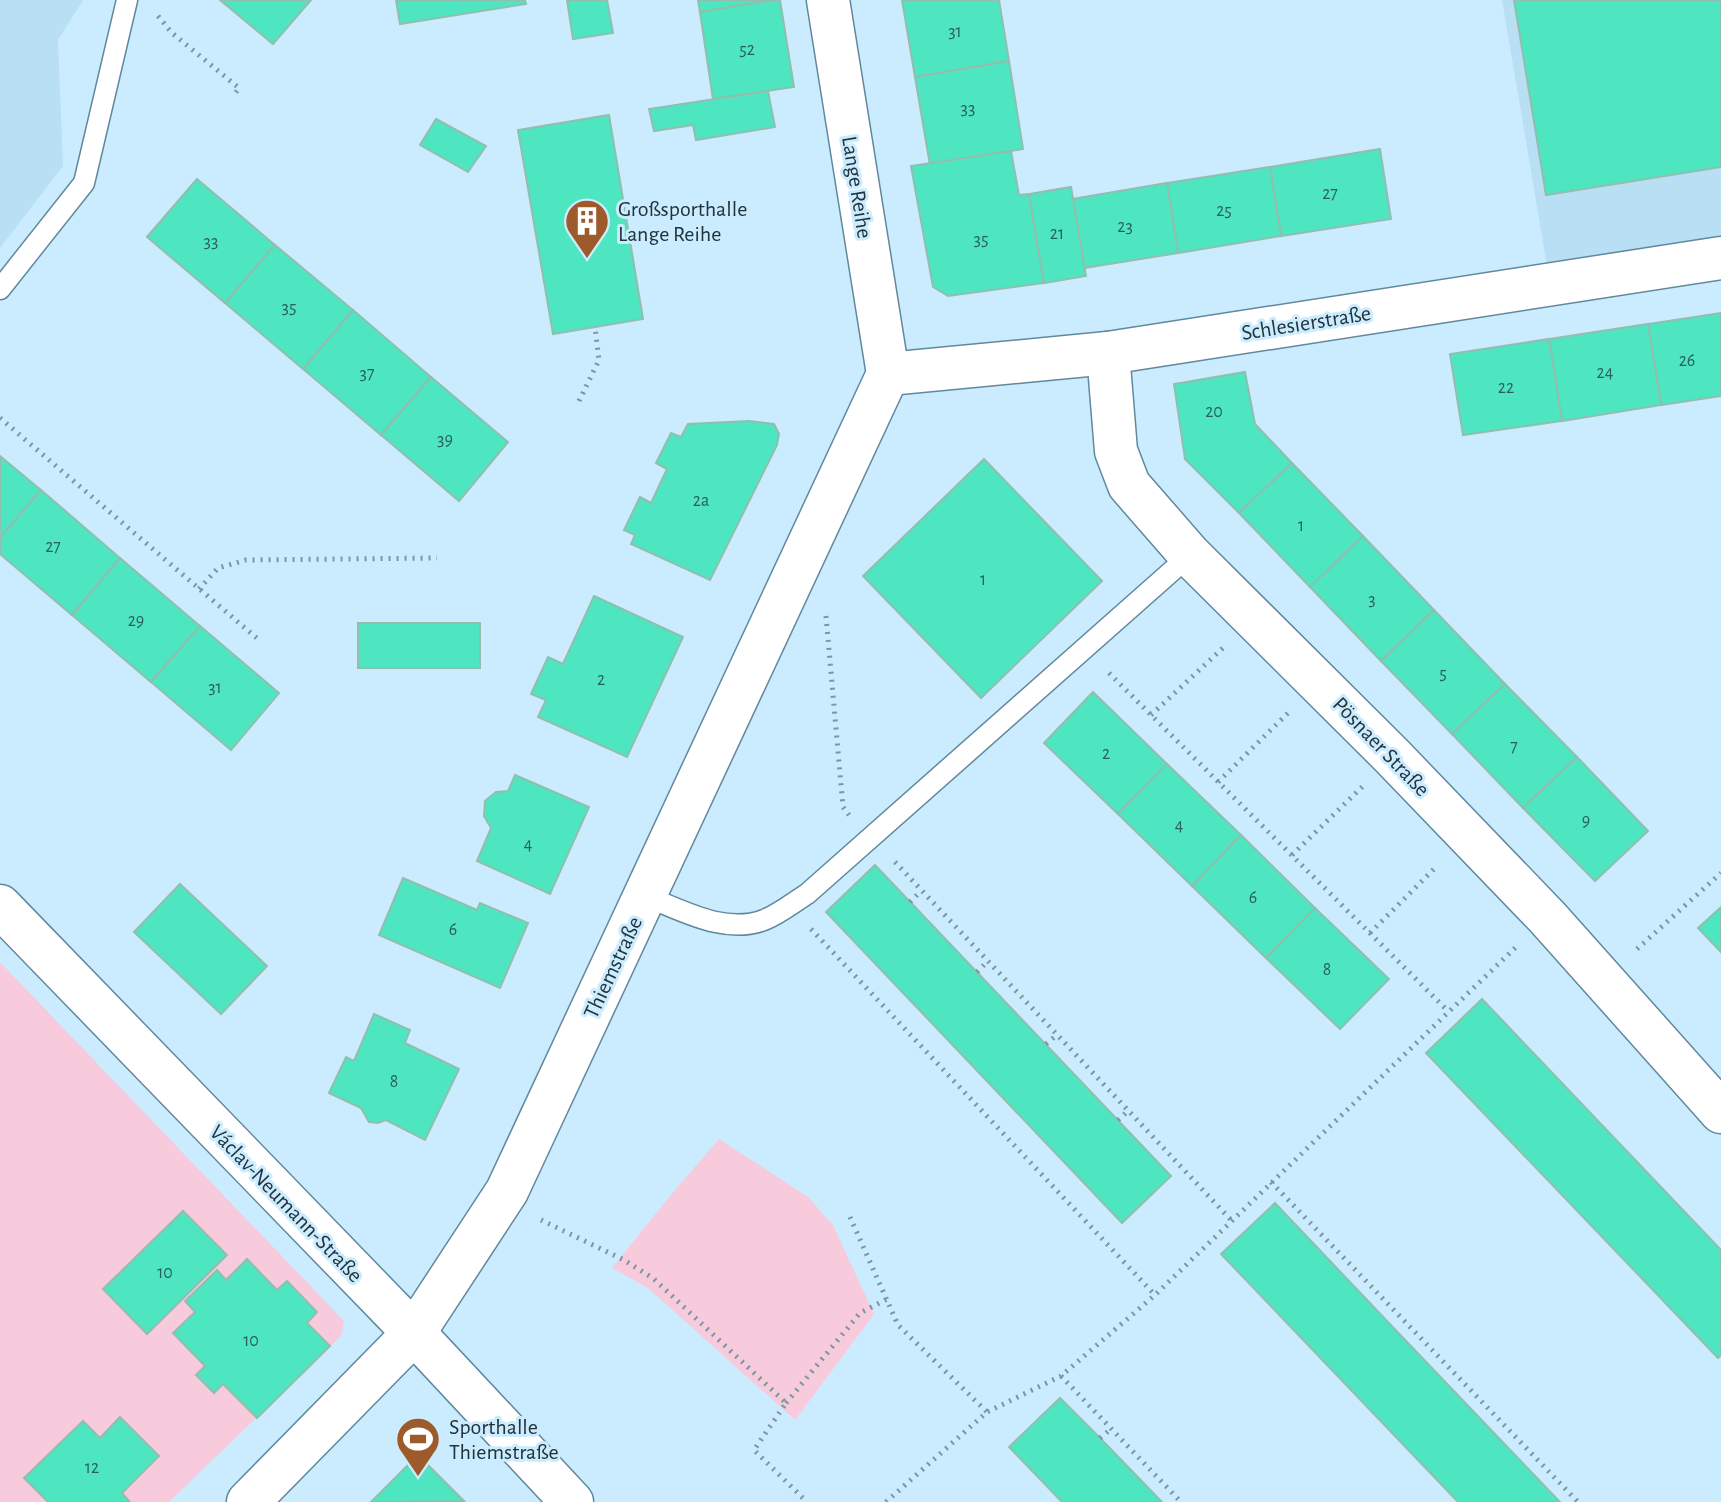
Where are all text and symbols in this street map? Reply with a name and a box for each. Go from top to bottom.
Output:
house number: 31 [948,23,962,41]
house number: 52 [739,41,755,59]
house number: 33 [961,100,975,118]
street label: Lange Reihe [838,134,876,240]
house number: 27 [1322,185,1338,203]
building icon: Großsporthalle Lange Reihe [563,197,611,260]
place label: Großsporthalle Lange Reihe [618,198,747,245]
house number: 25 [1216,202,1232,220]
house number: 23 [1117,218,1133,236]
house number: 21 [1050,225,1064,243]
house number: 35 [974,231,988,249]
house number: 33 [204,233,218,251]
house number: 35 [282,299,296,317]
street label: Schlesierstraße [1240,302,1372,344]
house number: 26 [1679,352,1695,370]
house number: 24 [1597,364,1614,382]
house number: 37 [360,365,374,383]
house number: 22 [1498,379,1514,397]
house number: 20 [1205,403,1223,421]
house number: 39 [437,431,453,449]
house number: 2a [693,492,709,510]
house number: 1 [1298,517,1304,535]
house number: 27 [45,538,61,556]
house number: 1 [980,571,986,589]
house number: 3 [1368,591,1376,609]
house number: 29 [128,612,144,630]
house number: 5 [1439,665,1447,683]
house number: 2 [597,671,605,689]
house number: 31 [208,679,222,697]
street label: Pösnaer Straße [1329,693,1434,801]
house number: 7 [1510,738,1518,756]
house number: 2 [1102,745,1110,763]
house number: 9 [1582,812,1590,830]
house number: 4 [1175,817,1184,835]
house number: 4 [524,836,533,854]
house number: 6 [1249,889,1257,907]
street label: Thiemstraße [580,913,646,1022]
house number: 6 [449,921,457,939]
house number: 8 [1323,961,1331,979]
house number: 8 [390,1073,398,1091]
street label: Václav-Neumann-Straße [206,1121,367,1287]
house number: 10 [157,1264,173,1282]
house number: 10 [243,1332,259,1350]
sports icon: Sporthalle Thiemstraße [394,1415,442,1478]
place label: Sporthalle Thiemstraße [449,1416,559,1463]
house number: 12 [85,1459,99,1477]

